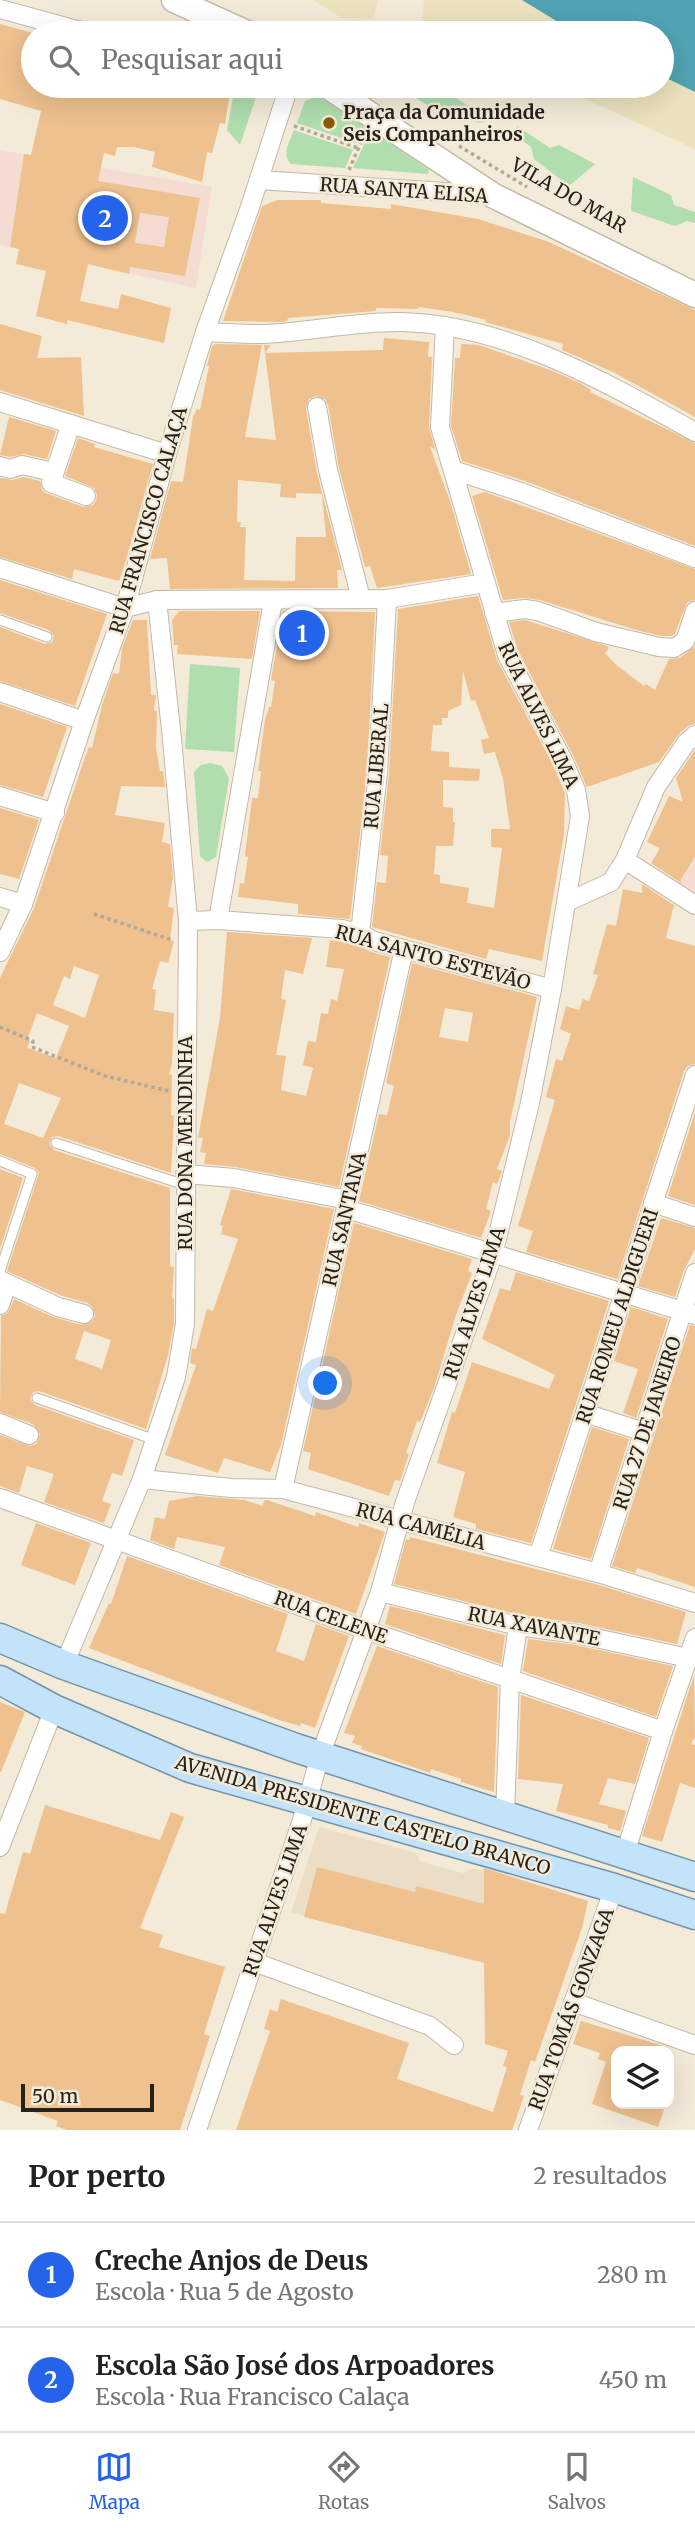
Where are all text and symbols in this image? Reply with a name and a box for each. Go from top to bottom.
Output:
search box [21,21,674,98]
icon: search [45,41,83,79]
text: Pesquisar aqui [101,43,283,76]
place label: Praça da Comunidade Seis Companheiros [343,100,545,146]
marker: Praça da Comunidade Seis Companheiros [321,115,337,131]
street label: VILA DO MAR [506,152,632,238]
street label: RUA SANTA ELISA [319,172,490,208]
pin: 2 [82,192,128,244]
street label: RUA FRANCISCO CALAÇA [104,403,192,636]
pin: 1 [279,607,325,659]
street label: RUA ALVES LIMA [493,638,585,793]
street label: RUA LIBERAL [359,702,393,830]
street label: RUA SANTO ESTEVÃO [333,919,534,995]
street label: RUA DONA MENDINHA [173,1035,197,1250]
street label: RUA SANTANA [317,1149,371,1289]
street label: RUA ROMEU ALDIGUERI [571,1205,663,1427]
street label: RUA ALVES LIMA [438,1223,510,1383]
street label: RUA 27 DE JANEIRO [608,1333,686,1513]
your location [308,1366,342,1400]
street label: RUA CAMÉLIA [354,1497,489,1555]
street label: RUA CELENE [271,1585,391,1649]
street label: RUA XAVANTE [466,1601,602,1651]
street label: AVENIDA PRESIDENTE CASTELO BRANCO [172,1750,554,1880]
street label: RUA ALVES LIMA [238,1820,313,1979]
street label: RUA TOMÁS GONZAGA [523,1904,619,2114]
map controls [611,2046,674,2109]
button: layers [611,2046,674,2109]
scale bar [21,2081,154,2113]
text: 50 m [32,2084,78,2108]
text: Por perto [28,2157,166,2195]
text: 2 resultados [533,2161,667,2190]
text: Creche Anjos de Deus [95,2244,368,2277]
text: 1 [46,2260,56,2289]
text: 280 m [597,2260,667,2289]
text: Escola · Rua 5 de Agosto [95,2277,354,2306]
text: Escola São José dos Arpoadores [95,2349,494,2382]
text: 2 [44,2365,58,2394]
text: 450 m [599,2365,667,2394]
text: Escola · Rua Francisco Calaça [95,2382,410,2411]
tab: Mapa [89,2448,140,2514]
tab: Rotas [318,2448,369,2514]
tab: Salvos [547,2448,606,2514]

